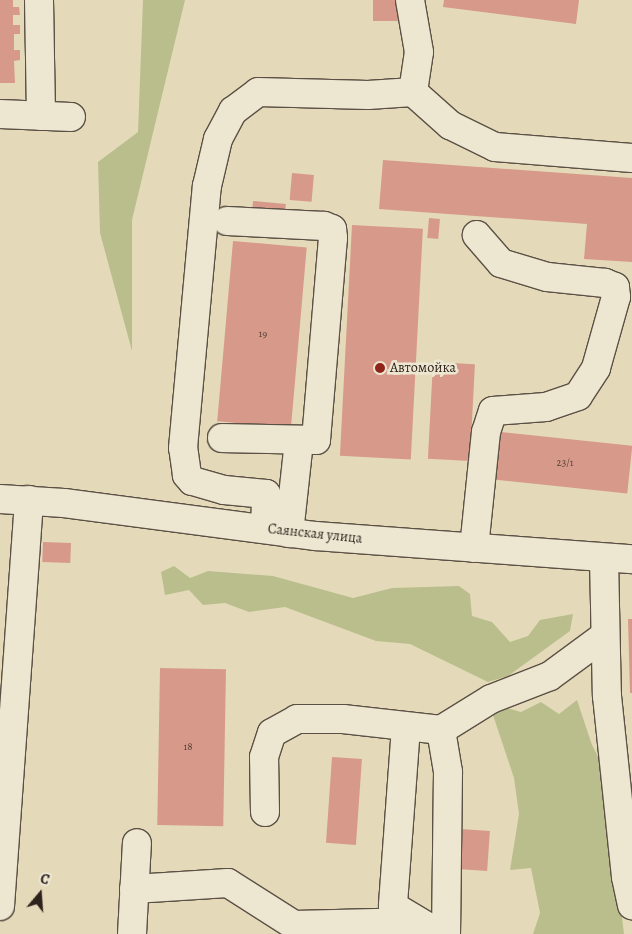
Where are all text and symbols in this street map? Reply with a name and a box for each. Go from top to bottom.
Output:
house number: 19 [259,327,267,341]
place label: Автомойка [390,360,456,376]
marker: Автомойка [374,362,386,374]
house number: 23/1 [556,456,574,470]
street label: Саянская улица [267,521,363,547]
house number: 18 [183,740,193,754]
north arrow [15,869,65,919]
text: С [38,869,52,890]

